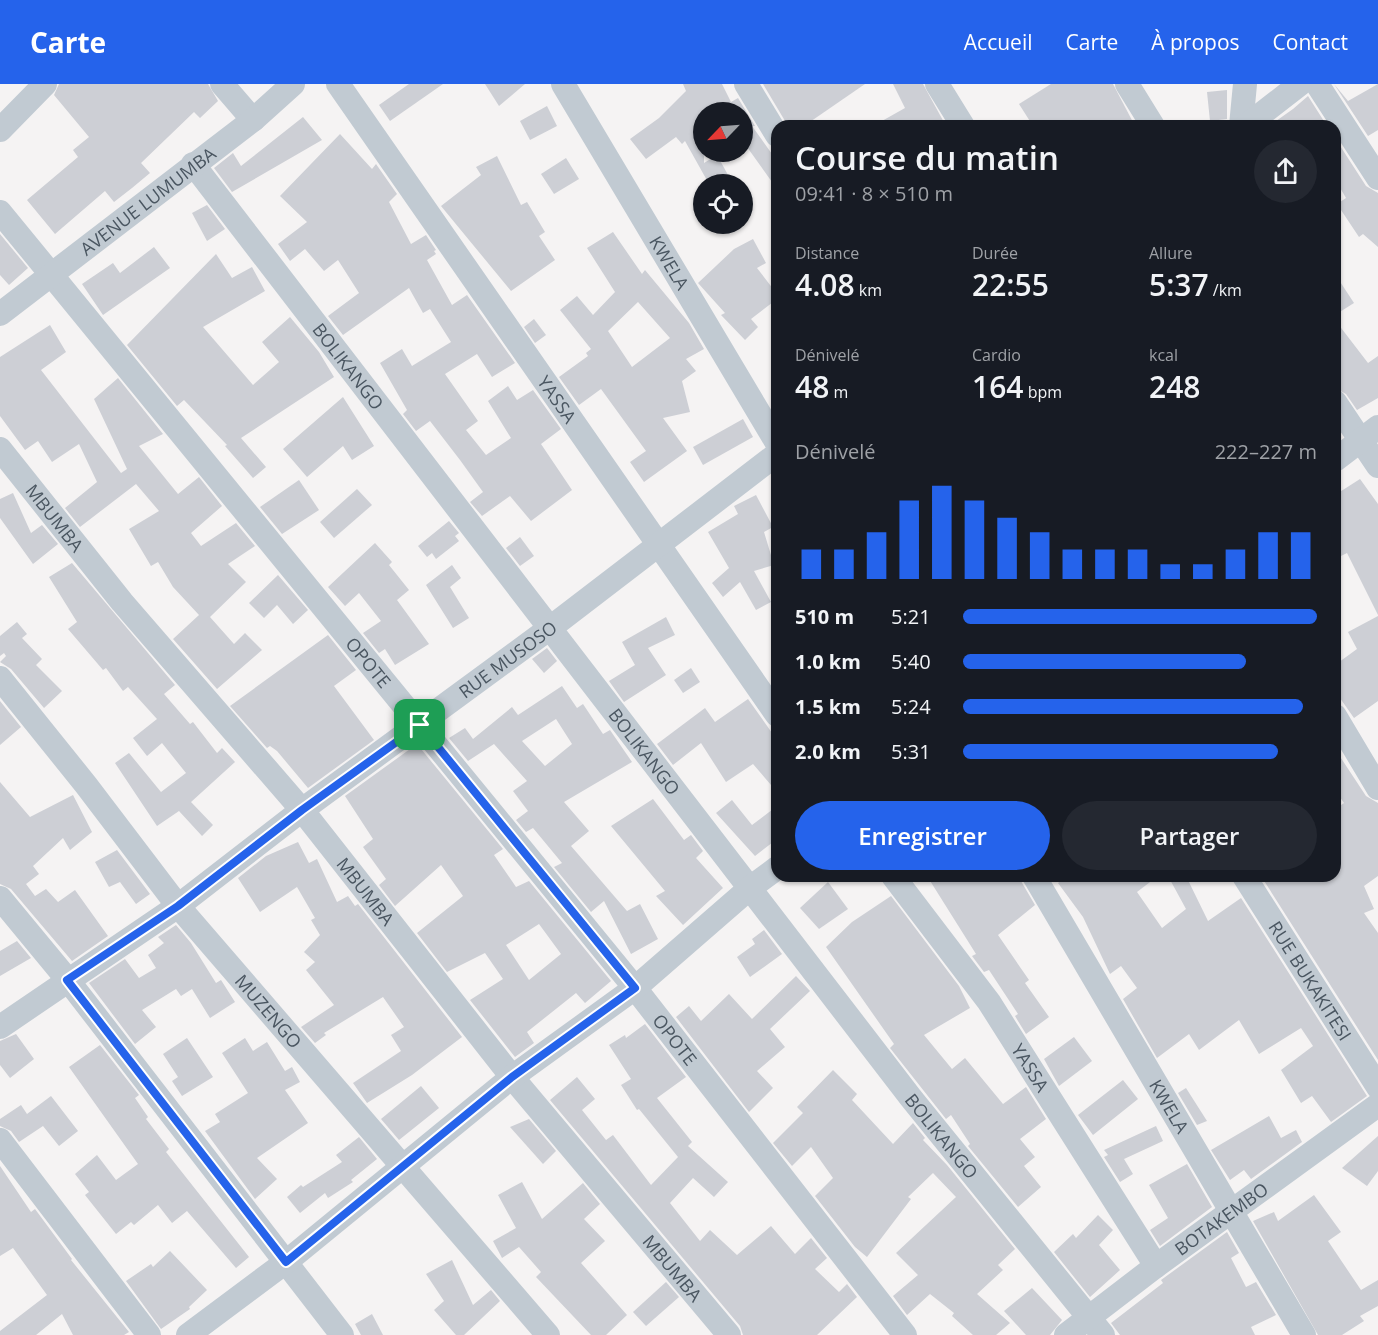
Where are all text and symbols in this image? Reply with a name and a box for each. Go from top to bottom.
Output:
text: Carte [30,23,106,61]
text: Accueil [964,28,1032,56]
text: Carte [1065,28,1118,56]
text: À propos [1151,28,1240,56]
text: Contact [1273,28,1348,56]
north arrow [693,102,753,162]
map controls [693,102,753,234]
text: Course du matin [795,135,1059,180]
button: share [1254,140,1317,203]
street label: AVENUE LUMUMBA [75,141,221,260]
button: locate [693,174,753,234]
text: 09:41 · 8 × 510 m [795,180,953,207]
street label: KWELA [644,231,695,294]
text: Distance [795,242,859,264]
text: Durée [972,242,1018,264]
text: Allure [1149,242,1193,264]
text: 4.08 [795,264,855,305]
text: 22:55 [972,264,1049,305]
text: 5:37 [1149,264,1209,305]
text: km [855,279,882,301]
text: /km [1209,279,1242,301]
street label: BOLIKANGO [307,318,389,414]
text: Dénivelé [795,344,859,366]
text: Cardio [972,344,1021,366]
text: kcal [1149,344,1178,366]
text: 48 [795,366,829,407]
text: 164 [972,366,1023,407]
text: 248 [1149,366,1200,407]
street label: YASSA [532,371,583,428]
text: m [829,381,848,403]
text: bpm [1023,381,1062,403]
text: Dénivelé [795,438,876,465]
text: 222–227 m [1215,438,1317,465]
street label: MBUMBA [20,479,90,557]
text: 510 m [795,603,854,630]
text: 5:21 [891,603,931,630]
street label: RUE MUSOSO [454,615,561,703]
street label: OPOTE [341,632,396,693]
text: 1.0 km [795,648,861,675]
text: 5:40 [891,648,931,675]
text: 1.5 km [795,693,861,720]
text: 5:24 [891,693,931,720]
pin [394,699,445,750]
street label: BOLIKANGO [604,703,686,800]
icon: arrive [403,708,436,741]
text: 2.0 km [795,738,861,765]
text: 5:31 [891,738,931,765]
button: Enregistrer [795,801,1050,870]
button: Partager [1062,801,1317,870]
street label: MBUMBA [332,852,400,931]
street label: RUE BUKAKITESI [1264,916,1357,1045]
street label: MUZENGO [230,969,307,1053]
street label: OPOTE [648,1009,703,1070]
street label: YASSA [1006,1039,1055,1097]
street label: KWELA [1144,1075,1195,1138]
street label: BOLIKANGO [900,1088,984,1184]
street label: BOTAKEMBO [1170,1177,1273,1261]
street label: MBUMBA [638,1230,708,1307]

